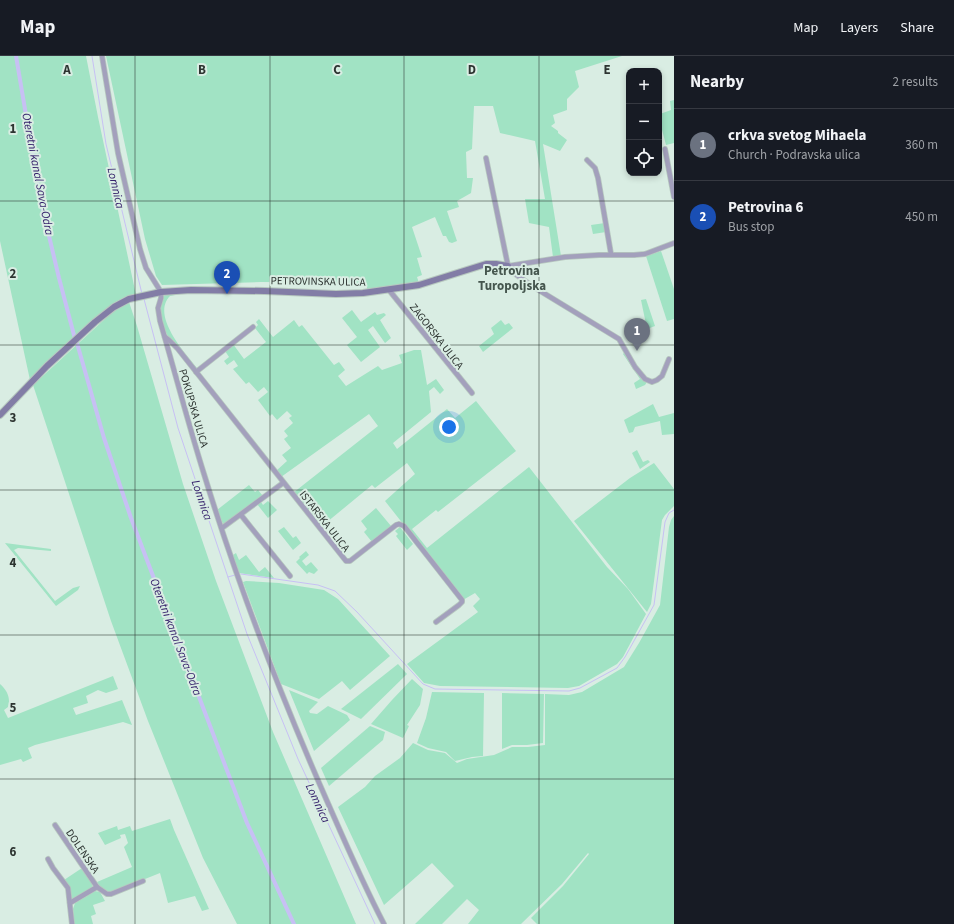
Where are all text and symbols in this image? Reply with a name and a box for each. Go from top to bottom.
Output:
text: Map [20,14,55,41]
text: Map [793,18,818,38]
text: Layers [840,18,878,38]
text: Share [900,18,934,38]
text: A [62,61,71,79]
text: B [198,61,206,79]
text: C [333,61,341,79]
text: D [468,61,476,79]
text: E [603,61,611,79]
map controls [626,68,662,176]
button: + [626,68,662,104]
text: Nearby [690,70,744,94]
text: 2 results [893,73,938,91]
button: − [626,104,662,140]
water label: Oteretni kanal Sava-Odra [17,111,58,237]
text: 1 [10,120,17,138]
text: crkva svetog Mihaela [728,125,866,146]
text: 1 [700,136,706,154]
text: 360 m [905,136,938,154]
button: locate [626,140,662,176]
text: Church · Podravska ulica [728,146,860,164]
water label: Lomnica [103,166,129,211]
text: Petrovina 6 [728,197,803,218]
text: 2 [700,208,706,226]
text: 450 m [905,208,938,226]
text: Bus stop [728,218,774,236]
pin: 2 [214,261,240,294]
district label: Petrovina Turopoljska [478,262,546,295]
text: 2 [10,265,17,283]
street label: PETROVINSKA ULICA [270,273,366,290]
street label: ZAGORSKA ULICA [406,300,467,372]
pin: 1 [624,318,650,351]
street label: POKUPSKA ULICA [175,367,212,449]
text: 3 [10,409,17,427]
your location [439,417,459,437]
water label: Lomnica [187,478,217,523]
street label: ISTARSKA ULICA [296,488,353,555]
text: 4 [10,554,17,572]
water label: Oteretni kanal Sava-Odra [145,576,206,699]
text: 5 [10,699,17,717]
water label: Lomnica [301,781,334,826]
street label: DOLENSKA [62,826,103,876]
text: 6 [10,843,17,861]

